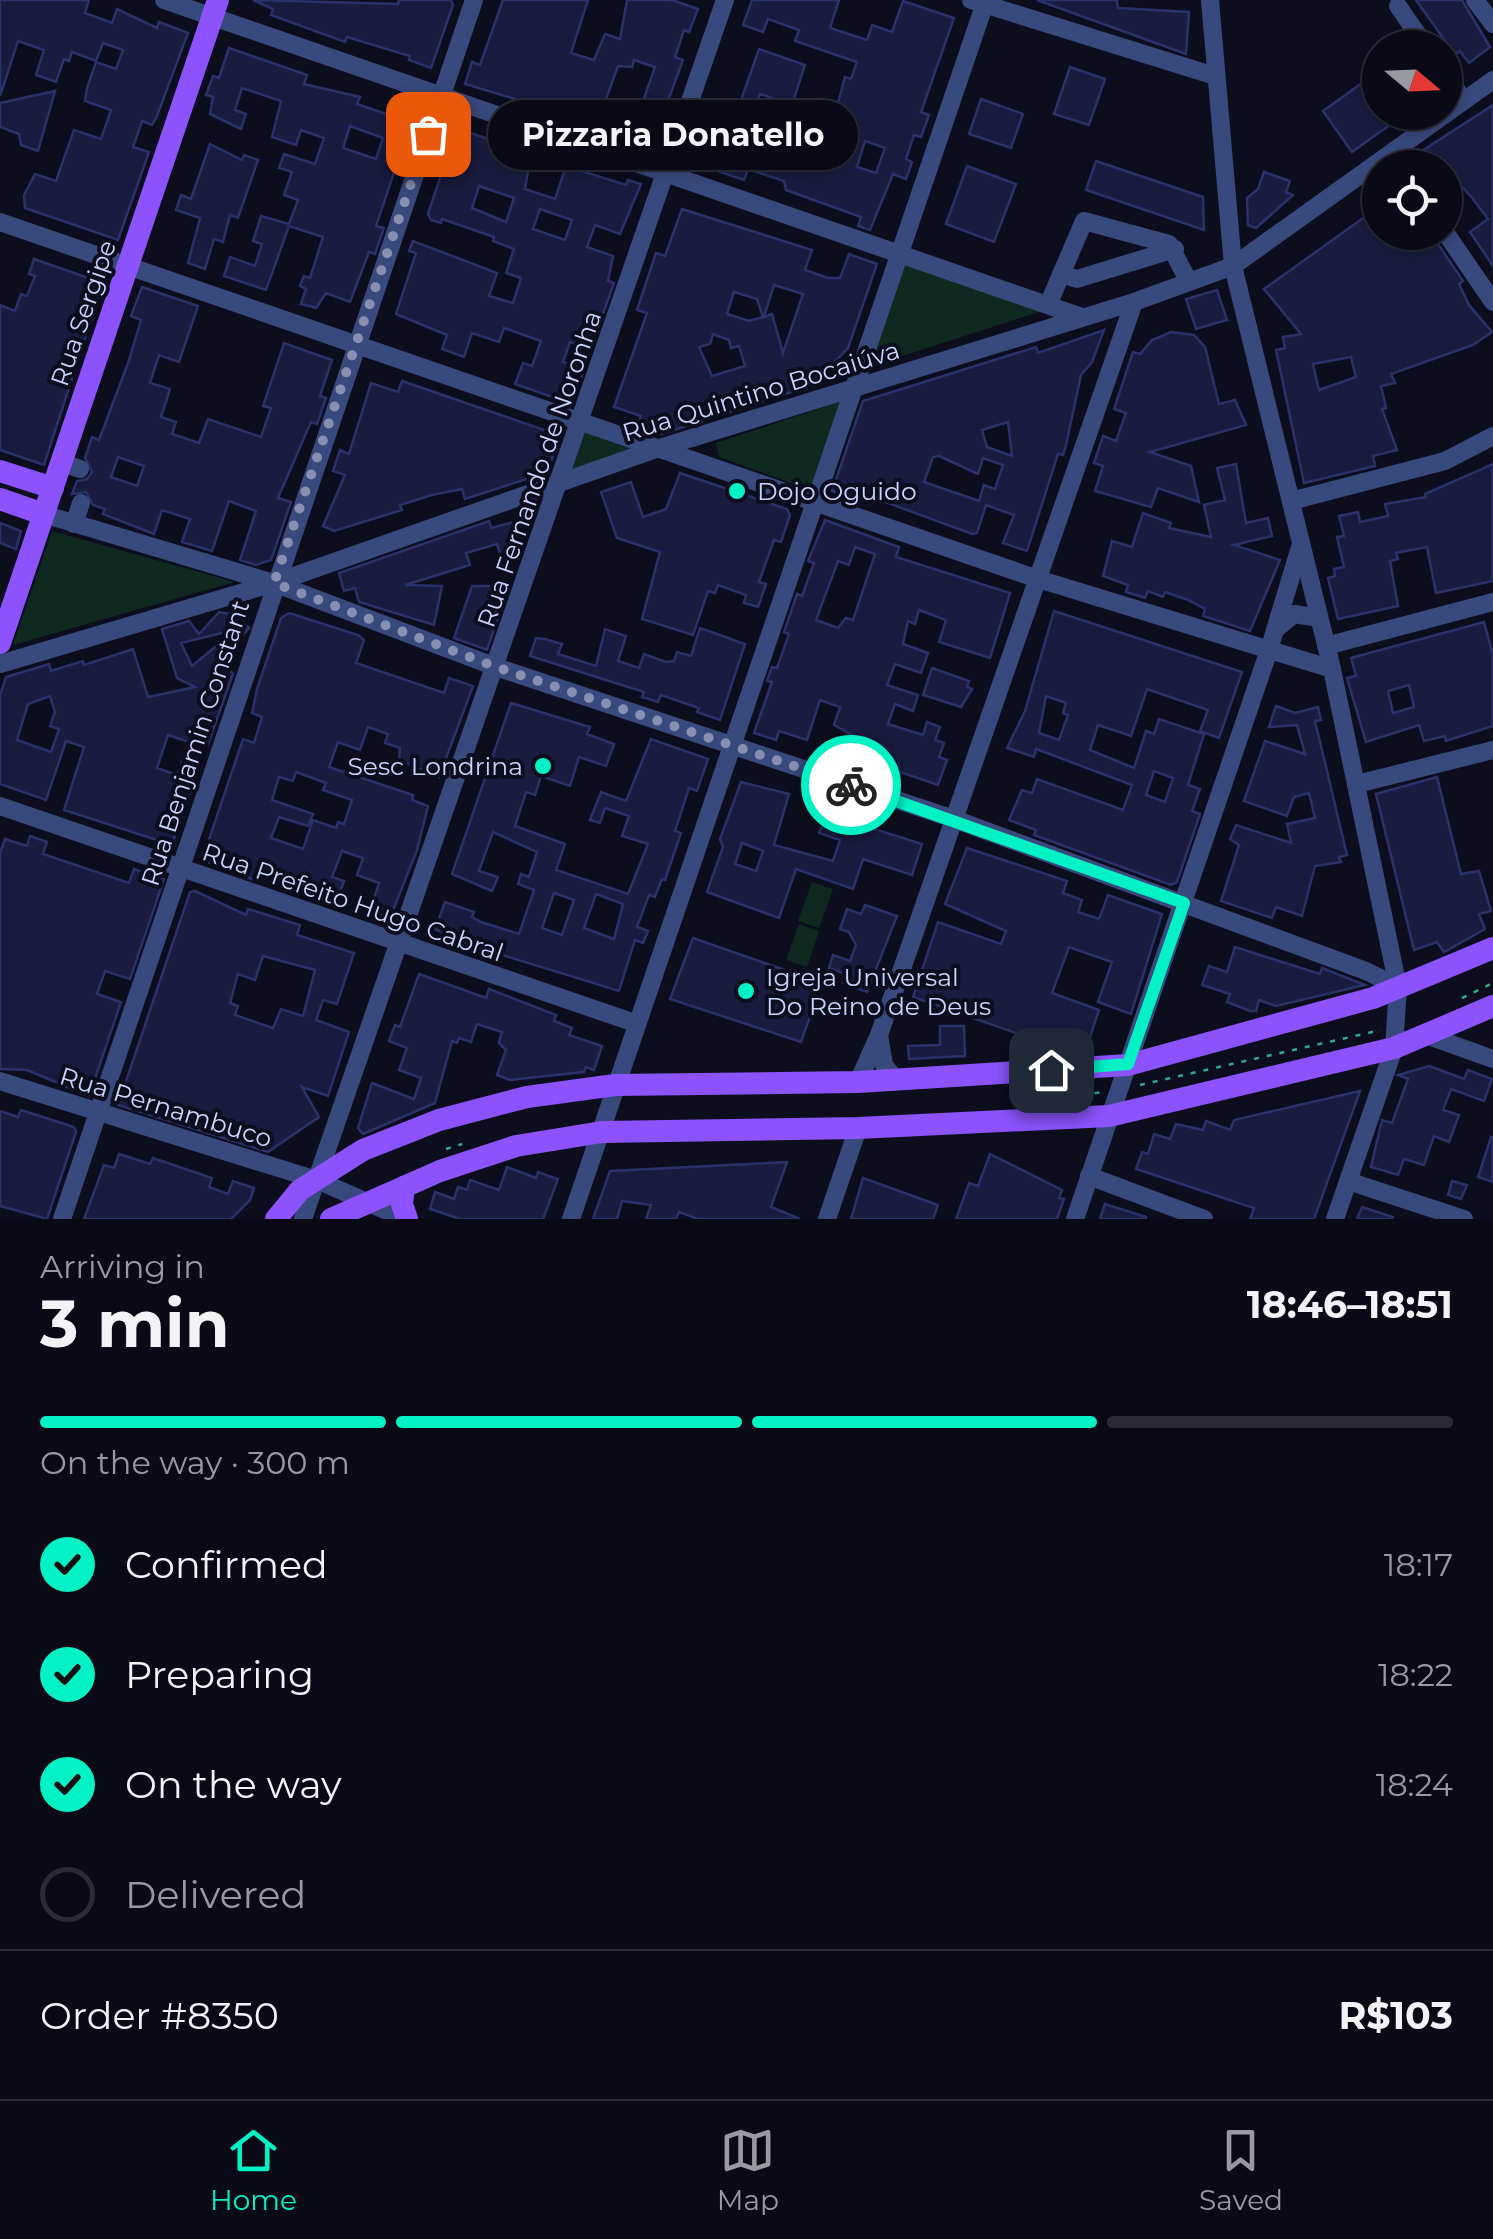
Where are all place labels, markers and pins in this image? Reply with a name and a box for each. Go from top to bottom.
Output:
pin [386,92,471,177]
callout: Pizzaria Donatello [488,99,858,169]
place label: Dojo Oguido [757,476,917,506]
marker: Dojo Oguido [726,480,748,502]
place label: Sesc Londrina [347,751,523,781]
marker: Sesc Londrina [532,755,554,777]
place label: Igreja Universal Do Reino de Deus [766,962,991,1021]
marker: Igreja Universal Do Reino de Deus [735,980,757,1002]
pin [1009,1028,1094,1113]

